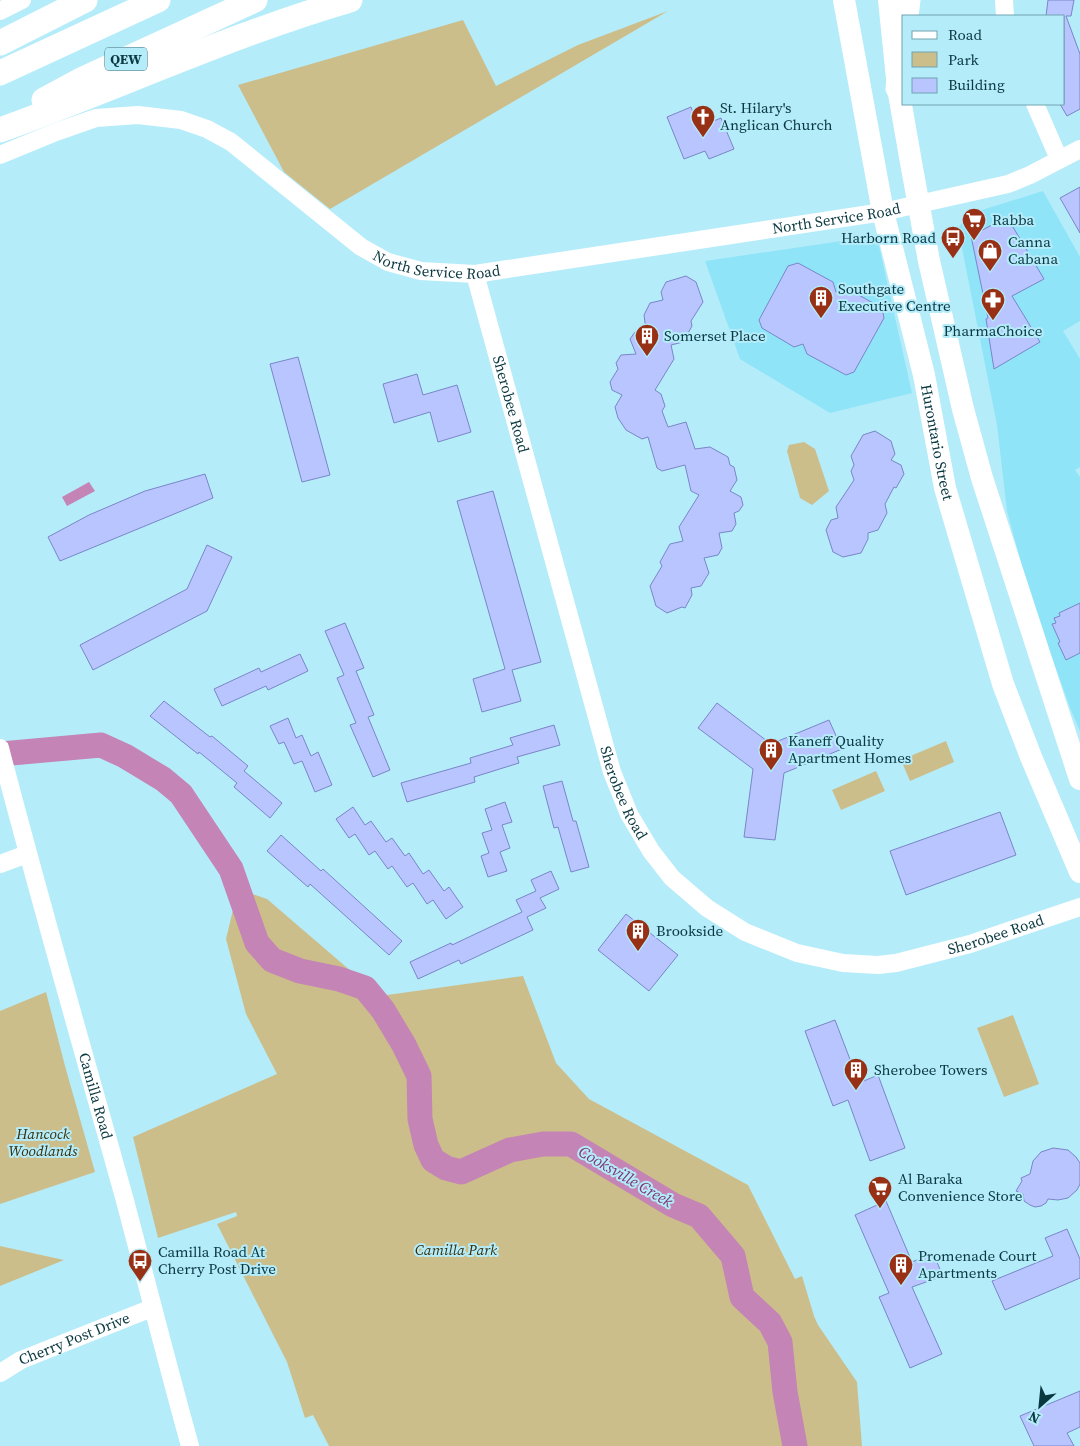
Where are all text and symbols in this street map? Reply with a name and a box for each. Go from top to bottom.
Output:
legend [902,15,1065,105]
text: Road [948,24,982,45]
road number: QEW [105,48,147,70]
text: Park [948,49,980,70]
text: Building [948,74,1005,95]
place label: St. Hilary's Anglican Church [720,97,833,135]
church icon: St. Hilary's Anglican Church [690,104,716,138]
street label: North Service Road [771,197,903,239]
supermarket icon: Rabba [961,207,987,241]
place label: Rabba [992,209,1035,230]
bus stop icon: Harborn Road [940,225,966,259]
place label: Harborn Road [841,227,936,248]
place label: Canna Cabana [1008,231,1058,269]
shop icon: Canna Cabana [977,238,1003,272]
street label: North Service Road [369,245,502,284]
place label: Southgate Executive Centre [838,278,951,316]
building icon: Southgate Executive Centre [808,285,834,319]
pharmacy icon: PharmaChoice [980,287,1006,321]
place label: PharmaChoice [944,320,1043,341]
building icon: Somerset Place [634,323,660,357]
place label: Somerset Place [664,325,766,346]
street label: Sherobee Road [488,353,535,455]
street label: Hurontario Street [916,382,959,503]
place label: Kaneff Quality Apartment Homes [788,730,911,768]
building icon: Kaneff Quality Apartment Homes [758,737,784,771]
street label: Sherobee Road [595,744,653,844]
street label: Sherobee Road [945,909,1047,959]
building icon: Brookside [625,918,651,952]
place label: Brookside [656,920,723,941]
street label: Camilla Road [74,1050,118,1142]
building icon: Sherobee Towers [843,1057,869,1091]
place label: Sherobee Towers [874,1059,987,1080]
park label: Hancock Woodlands [9,1123,78,1161]
water label: Cooksville Creek [575,1140,678,1212]
place label: Al Baraka Convenience Store [898,1168,1023,1206]
supermarket icon: Al Baraka Convenience Store [867,1175,893,1209]
park label: Camilla Park [415,1239,498,1260]
place label: Camilla Road At Cherry Post Drive [158,1241,276,1279]
place label: Promenade Court Apartments [918,1245,1037,1283]
bus stop icon: Camilla Road At Cherry Post Drive [127,1248,153,1282]
building icon: Promenade Court Apartments [888,1252,914,1286]
street label: Cherry Post Drive [15,1307,133,1370]
north arrow [1015,1381,1065,1431]
text: N [1025,1406,1043,1429]

